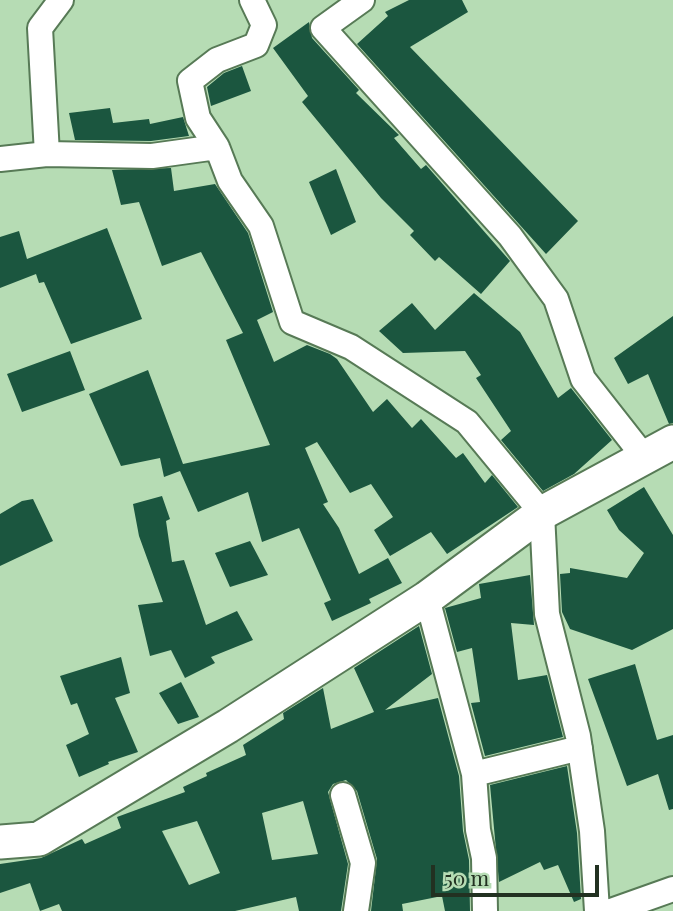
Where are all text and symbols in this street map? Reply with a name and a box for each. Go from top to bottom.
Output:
scale bar [435,852,603,896]
text: 50 m [444,863,489,891]

